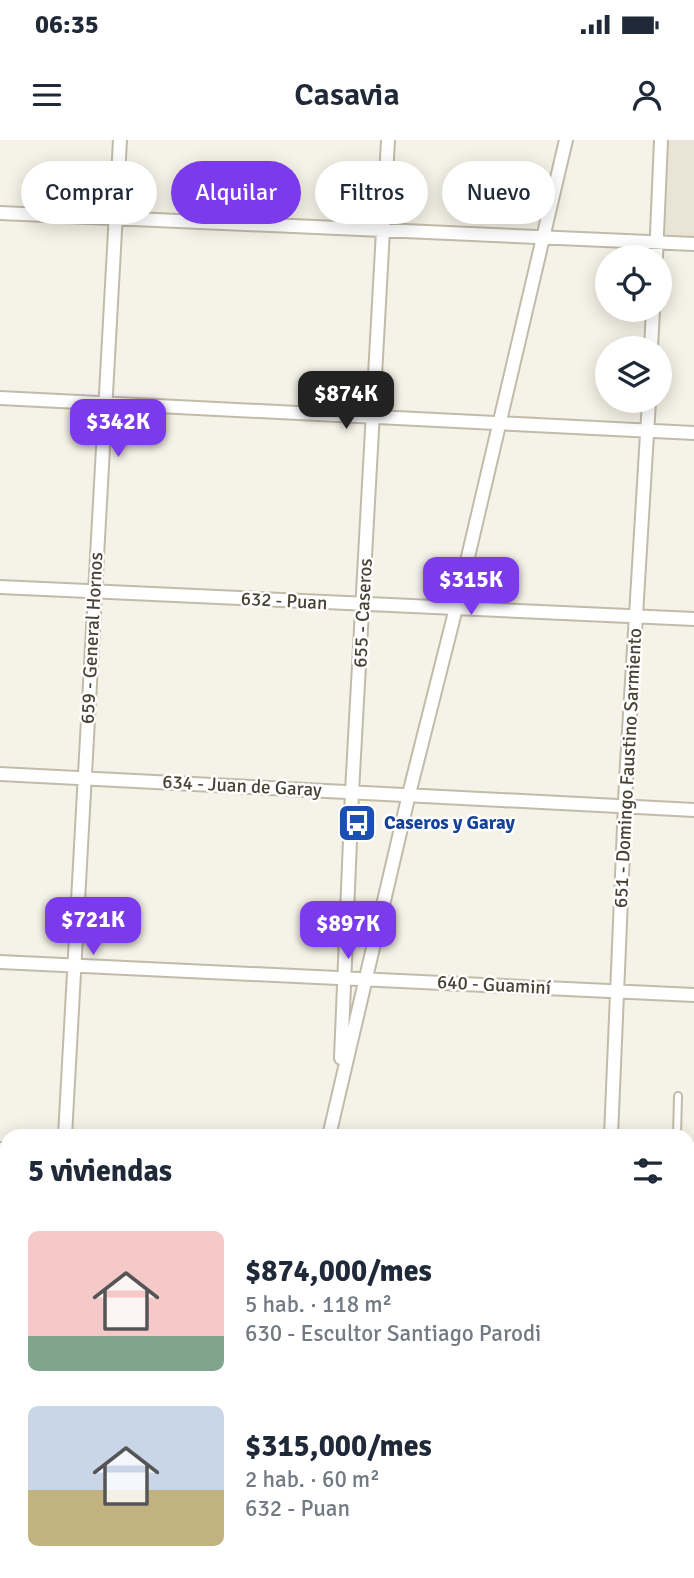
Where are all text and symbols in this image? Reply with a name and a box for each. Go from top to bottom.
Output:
text: 06:35 [35,9,99,41]
text: Casavia [294,75,400,114]
icon: menu [28,76,66,114]
icon: person [628,76,666,114]
chip: Comprar [21,161,157,224]
chip: Alquilar [171,161,301,224]
chip: Filtros [315,161,428,224]
chip: Nuevo [442,161,555,224]
map controls [595,245,672,413]
button: locate [595,245,672,322]
button: layers [595,336,672,413]
pin: $874K [297,372,395,431]
text: $874K [314,379,378,408]
pin: $342K [69,400,167,459]
text: $342K [86,407,150,436]
street label: 659 - General Hornos [76,552,108,724]
street label: 655 - Caseros [348,558,378,668]
pin: $315K [422,558,520,617]
text: $315K [439,565,503,594]
street label: 632 - Puan [240,587,328,615]
street label: 651 - Domingo Faustino Sarmiento [609,627,647,909]
street label: 634 - Juan de Garay [162,770,322,802]
bus stop icon: Caseros y Garay [336,802,378,844]
place label: Caseros y Garay [384,811,516,835]
pin: $721K [44,898,142,957]
pin: $897K [299,902,397,961]
text: $721K [61,905,125,934]
text: $897K [316,909,380,938]
street label: 640 - Guaminí [437,970,552,1000]
icon: filters [629,1152,667,1190]
text: 5 viviendas [28,1153,172,1190]
text: $874,000/mes [245,1253,432,1290]
icon: home [84,1259,168,1343]
text: 5 hab. · 118 m² [245,1290,392,1319]
text: 630 - Escultor Santiago Parodi [245,1319,541,1348]
text: $315,000/mes [245,1428,432,1465]
icon: home [84,1434,168,1518]
text: 2 hab. · 60 m² [245,1465,380,1494]
text: 632 - Puan [245,1494,350,1523]

